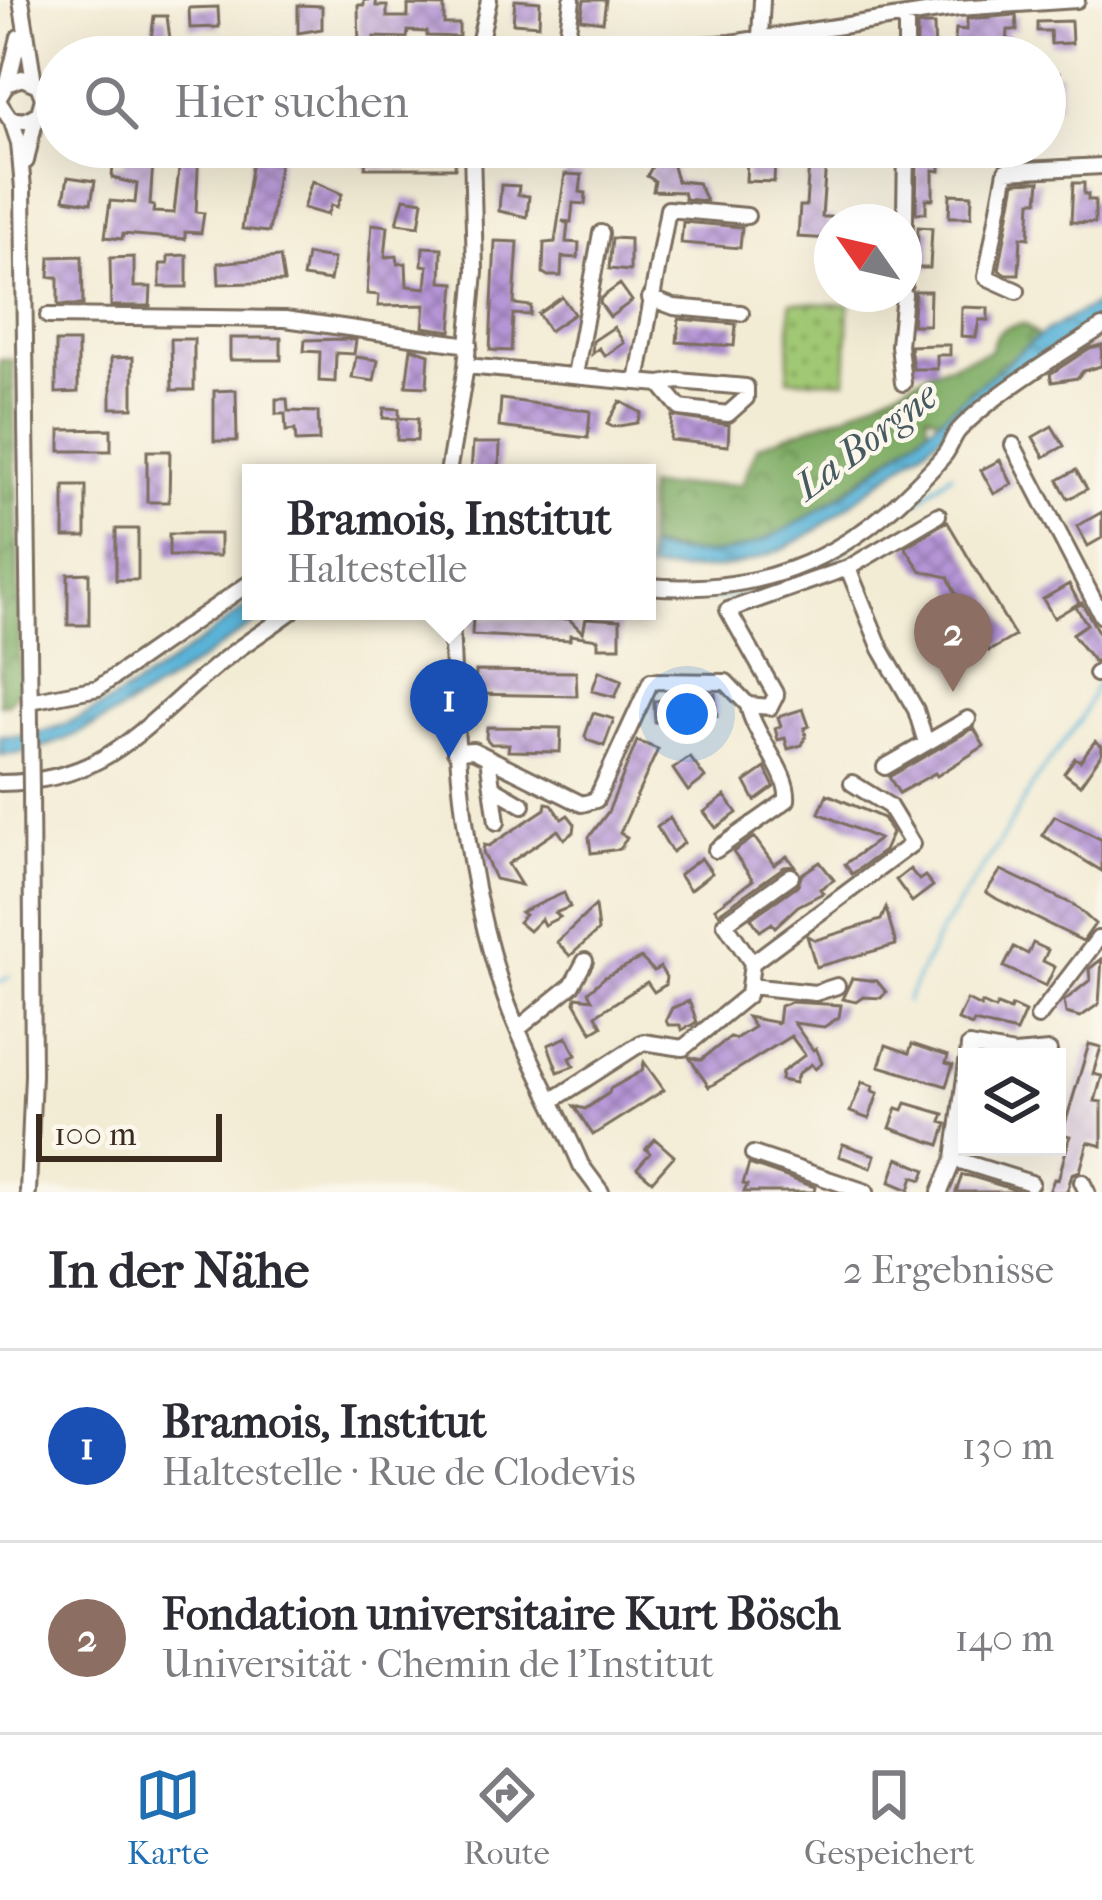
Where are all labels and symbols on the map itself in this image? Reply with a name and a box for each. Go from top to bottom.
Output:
north arrow [814,204,922,312]
water label: La Borgne [783,372,947,511]
pin: 2 [914,593,992,692]
pin: 1 [410,659,488,758]
your location [657,684,717,744]
scale bar [36,1108,222,1161]

